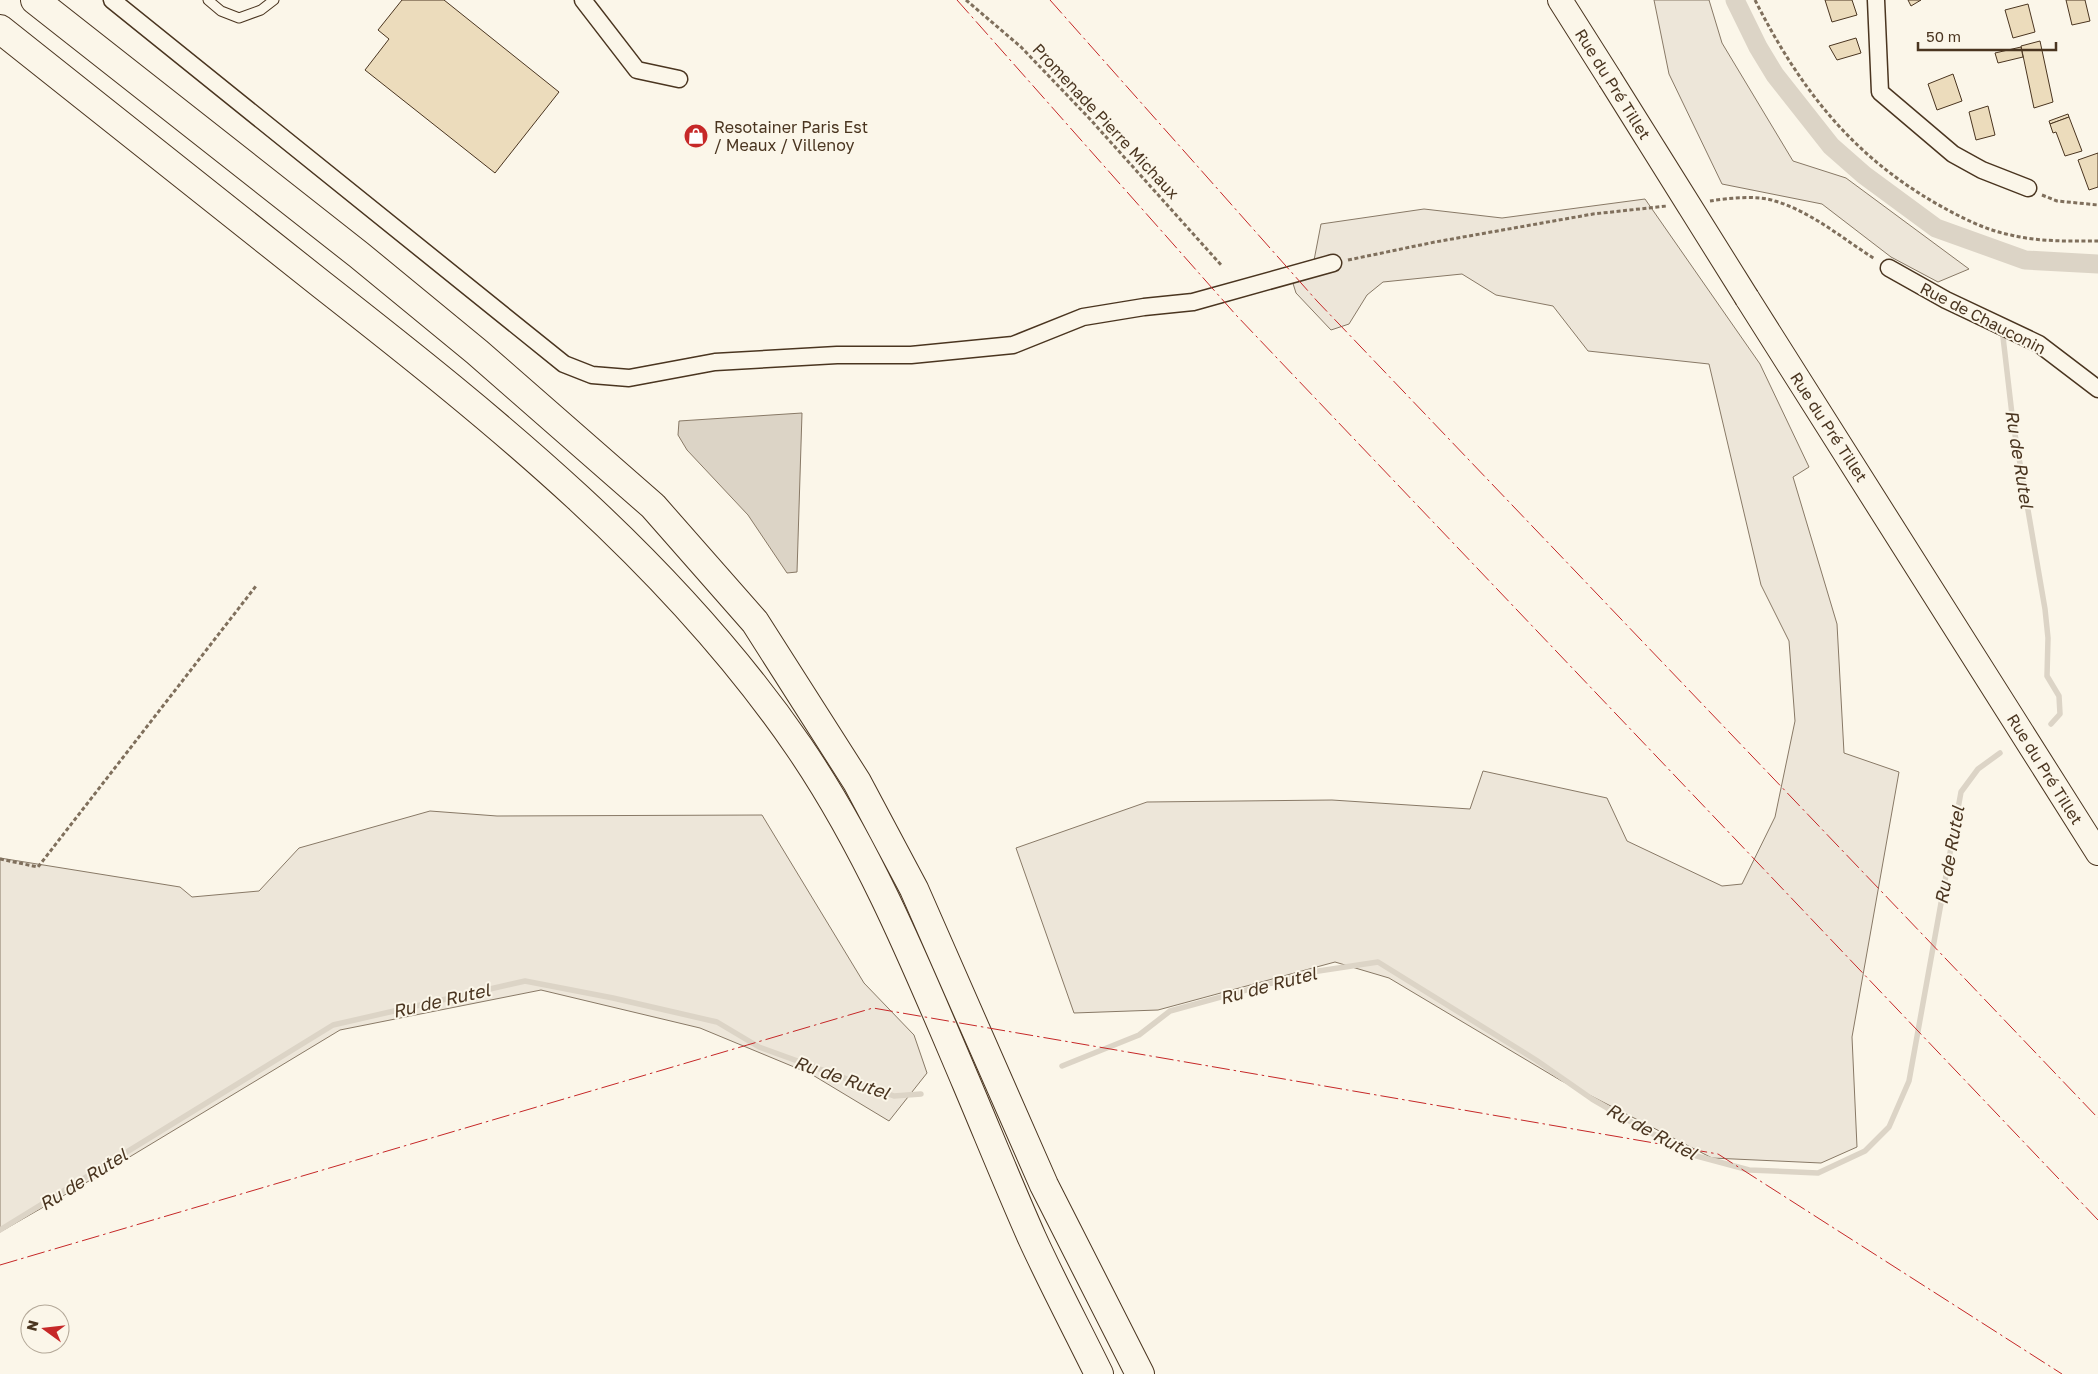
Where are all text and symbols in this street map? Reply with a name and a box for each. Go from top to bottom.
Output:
scale bar [1918,20,2056,52]
street label: Rue du Pré Tillet [1571,25,1655,143]
text: 50 m [1926,27,1961,45]
street label: Promenade Pierre Michaux [1029,39,1183,203]
place label: Resotainer Paris Est / Meaux / Villenoy [714,117,868,155]
shop icon: Resotainer Paris Est / Meaux / Villenoy [683,123,709,149]
street label: Rue de Chauconin [1917,278,2049,358]
street label: Rue du Pré Tillet [1786,368,1872,486]
water label: Ru de Rutel [2001,408,2039,511]
street label: Rue du Pré Tillet [2003,710,2087,828]
water label: Ru de Rutel [1930,803,1969,906]
water label: Ru de Rutel [1217,961,1320,1008]
water label: Ru de Rutel [390,978,493,1022]
water label: Ru de Rutel [791,1050,894,1104]
water label: Ru de Rutel [1603,1098,1702,1165]
water label: Ru de Rutel [35,1143,132,1215]
north arrow [20,1304,70,1354]
text: N [22,1318,42,1333]

